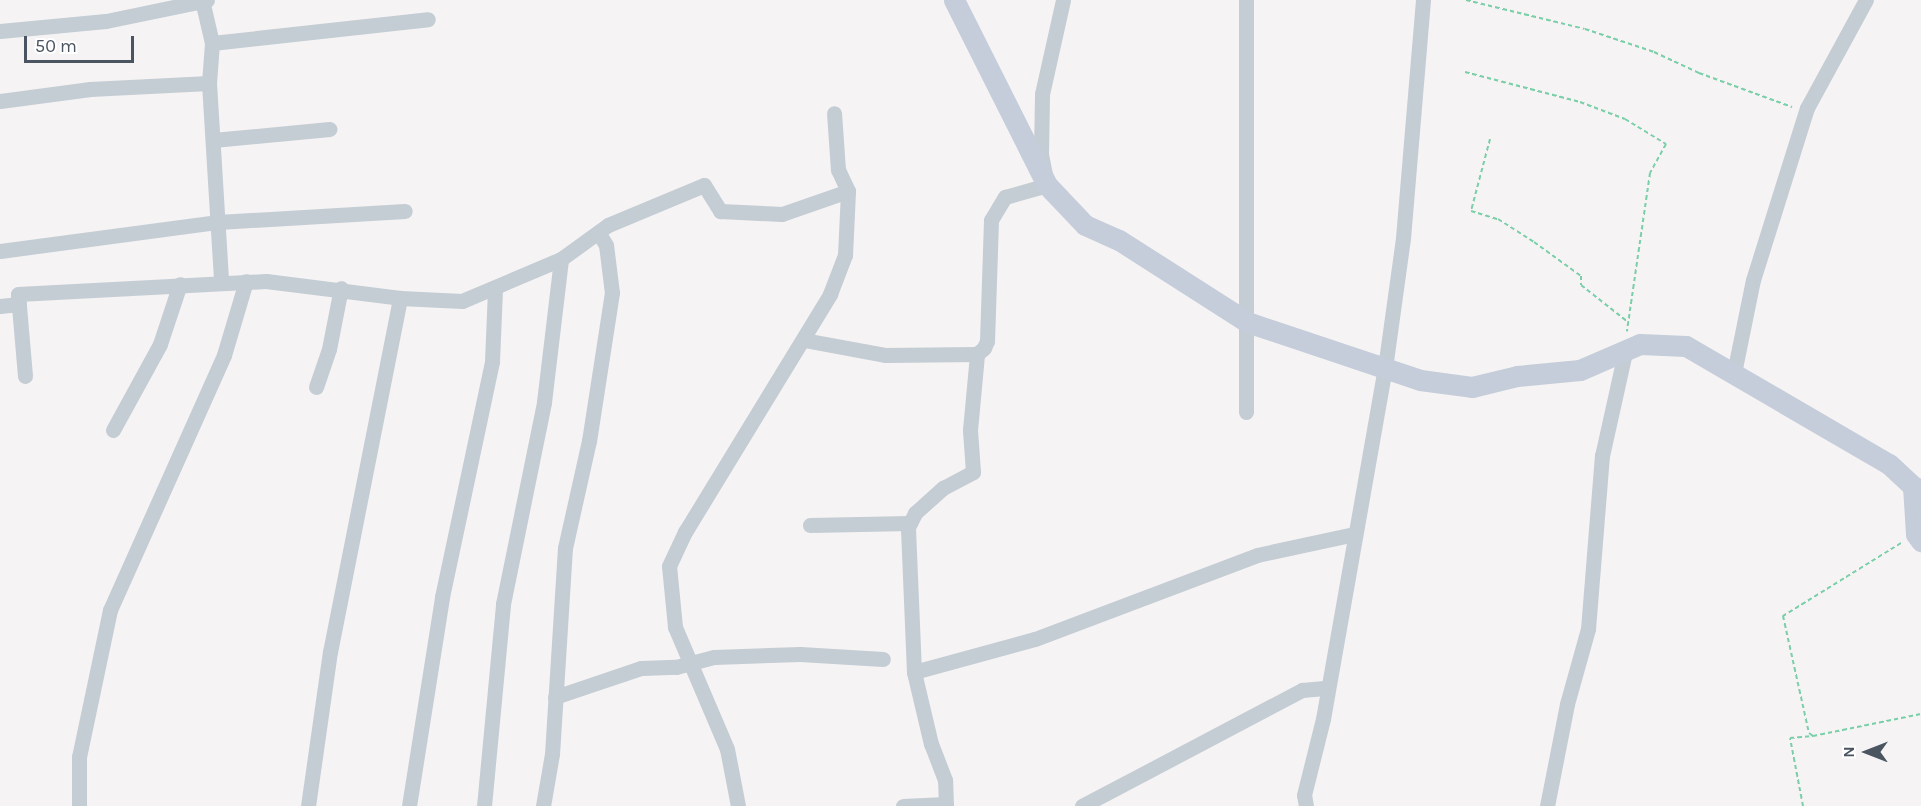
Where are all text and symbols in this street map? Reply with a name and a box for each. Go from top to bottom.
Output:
scale bar [27,24,136,62]
text: 50 m [35,35,77,57]
north arrow [1837,722,1897,782]
text: N [1839,746,1858,758]

